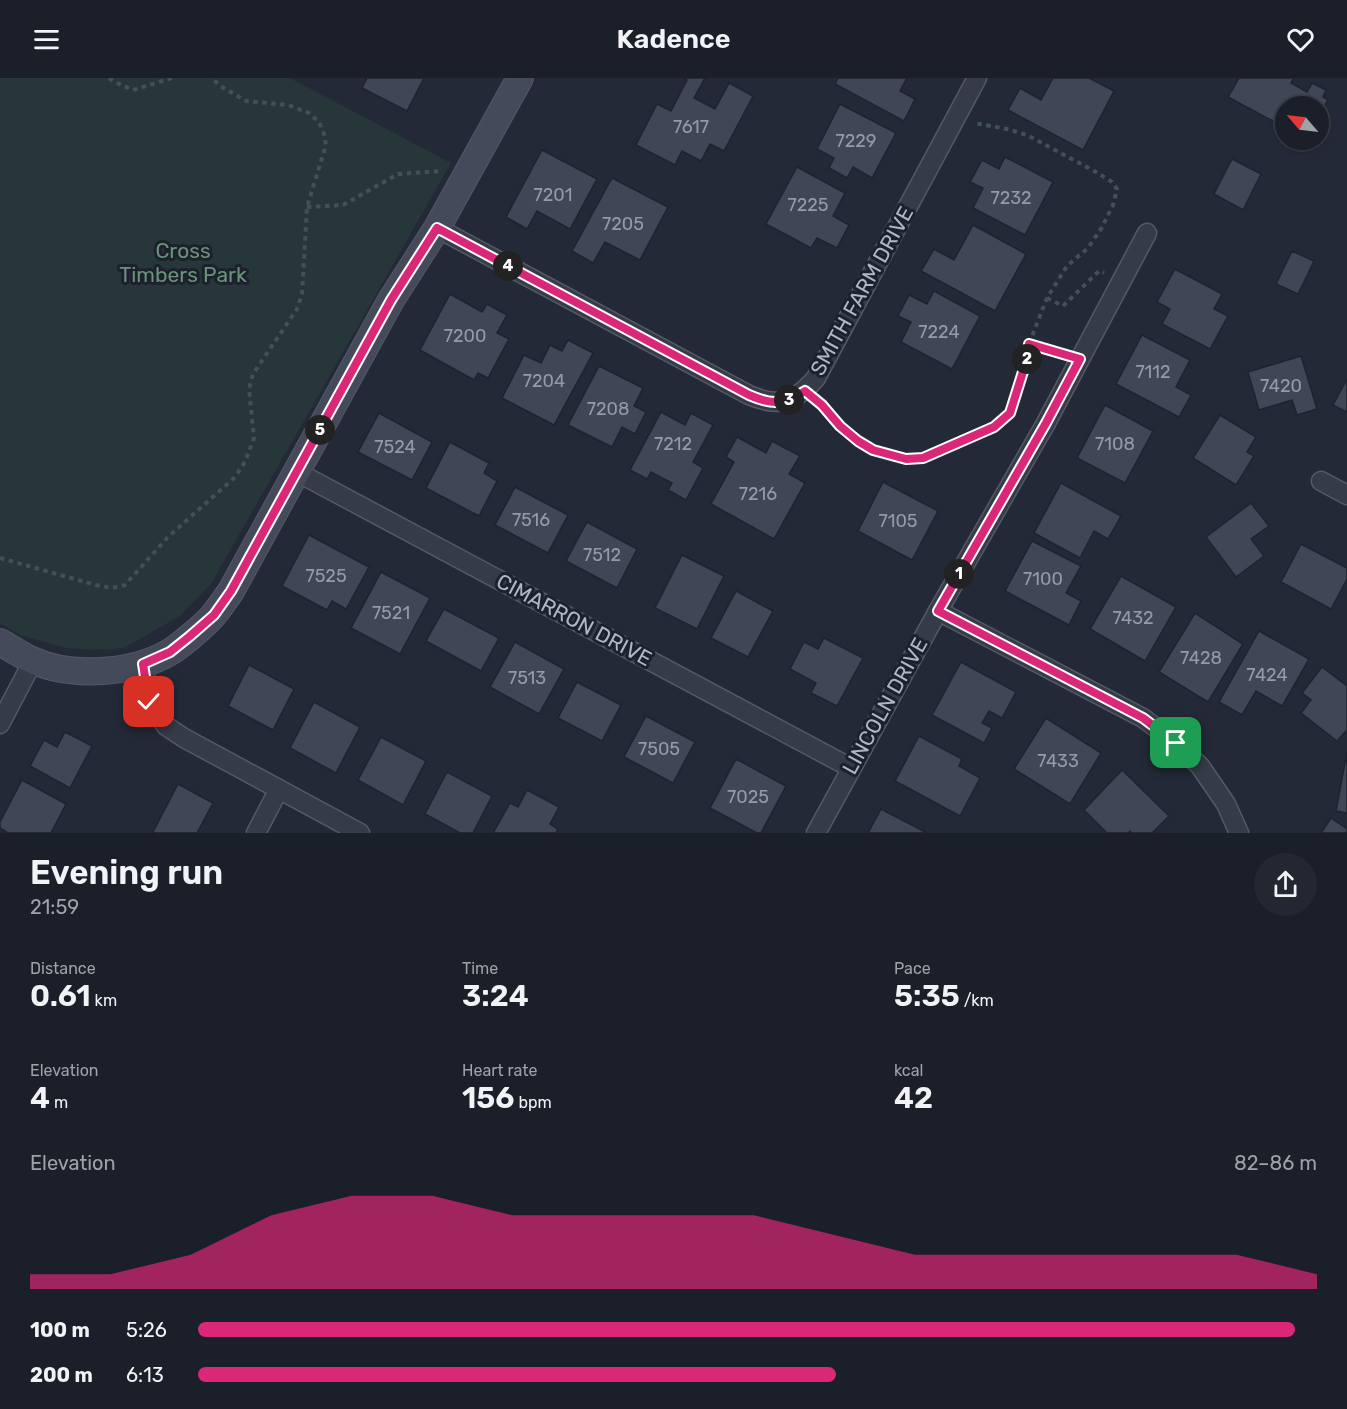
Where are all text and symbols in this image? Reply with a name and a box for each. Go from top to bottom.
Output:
icon: menu [30,23,63,56]
text: Kadence [616,23,731,55]
icon: heart [1284,23,1317,56]
north arrow [1275,96,1329,150]
map controls [1275,96,1329,150]
house number: 7617 [673,116,709,138]
house number: 7229 [835,130,877,152]
house number: 7201 [534,184,572,206]
house number: 7232 [990,187,1032,209]
house number: 7225 [787,194,829,216]
street label: SMITH FARM DRIVE [805,202,918,380]
house number: 7205 [602,213,644,235]
park label: Cross Timbers Park [119,238,247,287]
pin: 4 [493,251,523,281]
text: 4 [503,256,513,275]
house number: 7224 [918,321,960,343]
house number: 7200 [444,325,486,347]
pin: 2 [1012,344,1042,374]
text: 2 [1022,349,1032,368]
house number: 7112 [1135,361,1171,383]
house number: 7204 [523,370,565,392]
house number: 7420 [1260,375,1302,397]
pin: 3 [774,385,804,415]
text: 3 [784,390,794,409]
house number: 7208 [587,398,629,420]
pin: 5 [305,415,335,445]
text: 5 [315,420,325,439]
house number: 7212 [654,433,692,455]
house number: 7108 [1095,433,1135,455]
house number: 7524 [374,436,416,458]
house number: 7216 [739,483,777,505]
house number: 7516 [512,509,550,531]
house number: 7105 [878,510,918,532]
house number: 7512 [583,544,621,566]
pin: 1 [944,559,974,589]
text: 1 [955,564,963,583]
house number: 7525 [305,565,347,587]
street label: CIMARRON DRIVE [492,568,656,671]
house number: 7100 [1023,568,1063,590]
house number: 7521 [372,602,410,624]
house number: 7432 [1112,607,1154,629]
street label: LINCOLN DRIVE [837,633,932,778]
house number: 7428 [1180,647,1222,669]
house number: 7424 [1246,664,1288,686]
house number: 7513 [508,667,546,689]
pin [123,676,174,727]
icon: check [132,685,165,718]
pin [1150,717,1201,768]
icon: arrive [1159,726,1192,759]
house number: 7505 [638,738,680,760]
house number: 7433 [1037,750,1079,772]
house number: 7025 [727,786,769,808]
text: Evening run [30,853,223,892]
button: share [1254,853,1317,916]
text: 21:59 [30,895,79,919]
text: Distance [30,959,96,978]
text: Time [462,959,498,978]
text: Pace [894,959,931,978]
text: 0.61 [30,978,91,1014]
text: 3:24 [462,978,529,1014]
text: 5:35 [894,978,960,1014]
text: km [91,991,117,1010]
text: /km [960,991,994,1010]
text: Elevation [30,1061,99,1080]
text: Heart rate [462,1061,537,1080]
text: kcal [894,1061,923,1080]
text: 4 [30,1080,50,1116]
text: 156 [462,1080,514,1116]
text: 42 [894,1080,933,1116]
text: m [50,1093,68,1112]
text: bpm [514,1093,552,1112]
text: Elevation [30,1151,116,1175]
text: 82–86 m [1234,1151,1317,1175]
text: 100 m [30,1318,90,1342]
text: 5:26 [126,1318,167,1342]
text: 200 m [30,1363,93,1387]
text: 6:13 [126,1363,164,1387]

